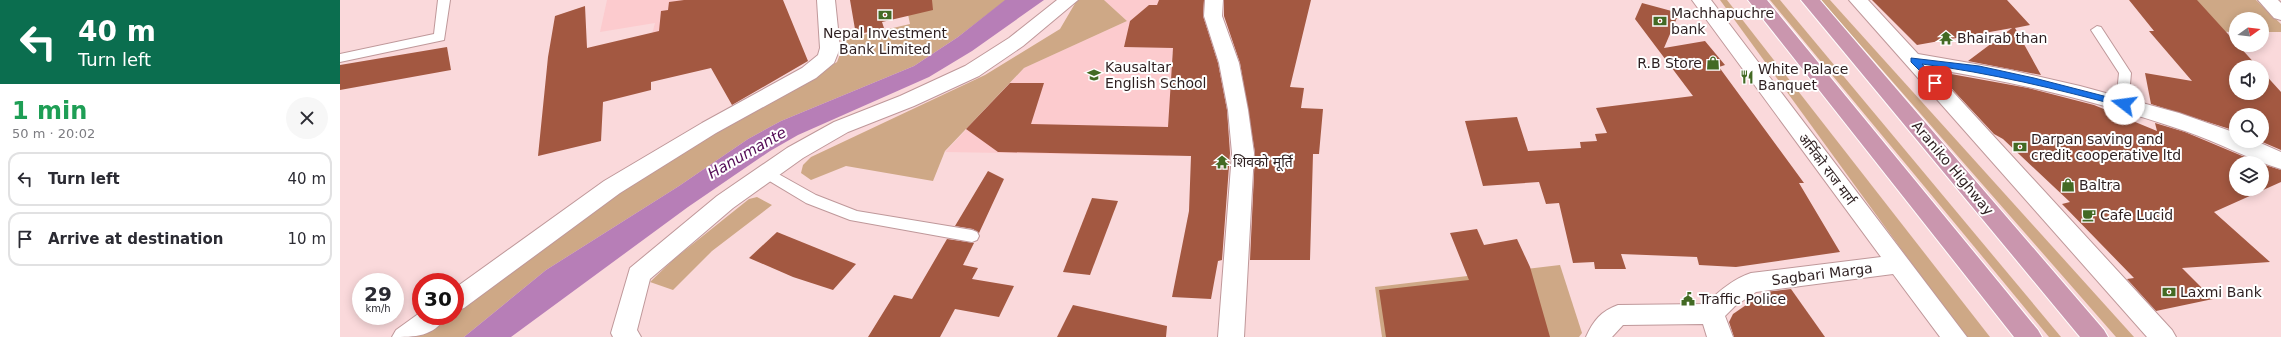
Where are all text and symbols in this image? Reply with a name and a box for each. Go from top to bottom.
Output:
place label: Machhapuchre bank [1671,5,1774,37]
bank icon: Nepal Investment Bank Limited [877,7,893,23]
north arrow [2229,12,2269,52]
map controls [2229,12,2269,196]
bank icon: Machhapuchre bank [1652,13,1668,29]
text: 40 m [78,15,156,48]
icon: left [12,16,64,68]
place label: Nepal Investment Bank Limited [823,25,948,57]
temple icon: Bhairab than [1938,30,1954,46]
place label: Bhairab than [1957,30,2047,46]
text: Turn left [78,49,151,70]
place label: R.B Store [1637,55,1702,71]
shop icon: R.B Store [1705,55,1721,71]
place label: Kausaltar English School [1105,59,1206,91]
button: sound [2229,60,2269,100]
place label: White Palace Banquet [1758,61,1848,93]
pin [1918,66,1952,100]
school or university icon: Kausaltar English School [1086,67,1102,83]
restaurant icon: White Palace Banquet [1739,69,1755,85]
icon: arrive [1924,72,1946,94]
position arrow [2103,83,2145,125]
text: 1 min [12,97,87,125]
button: close [286,97,328,139]
button: search [2229,108,2269,148]
street label: Araniko Highway [1909,118,1997,218]
water label: Hanumante [704,123,790,183]
text: 50 m · 20:02 [12,126,95,141]
street label: अर्निको राज मार्ग [1795,130,1860,209]
place label: Darpan saving and credit cooperative ltd [2031,131,2181,163]
bank icon: Darpan saving and credit cooperative ltd [2012,139,2028,155]
temple icon: शिवको मूर्ति [1214,154,1230,170]
place label: शिवको मूर्ति [1233,154,1294,172]
button: layers [2229,156,2269,196]
icon: left [14,168,36,190]
text: Turn left [48,170,120,188]
text: 40 m [288,170,326,188]
shop icon: Baltra [2060,177,2076,193]
place label: Baltra [2079,177,2121,193]
cafe icon: Cafe Lucid [2081,207,2097,223]
place label: Cafe Lucid [2100,207,2173,223]
icon: arrive [14,228,36,250]
text: Arrive at destination [48,230,223,248]
text: 10 m [288,230,326,248]
street label: Sagbari Marga [1771,260,1873,288]
speed limit sign: 30 [412,273,464,325]
text: 29 [364,282,392,306]
bank icon: Laxmi Bank [2161,284,2177,300]
place label: Laxmi Bank [2180,284,2263,300]
public building icon: Traffic Police [1680,291,1696,307]
place label: Traffic Police [1698,291,1786,307]
text: km/h [365,303,391,314]

